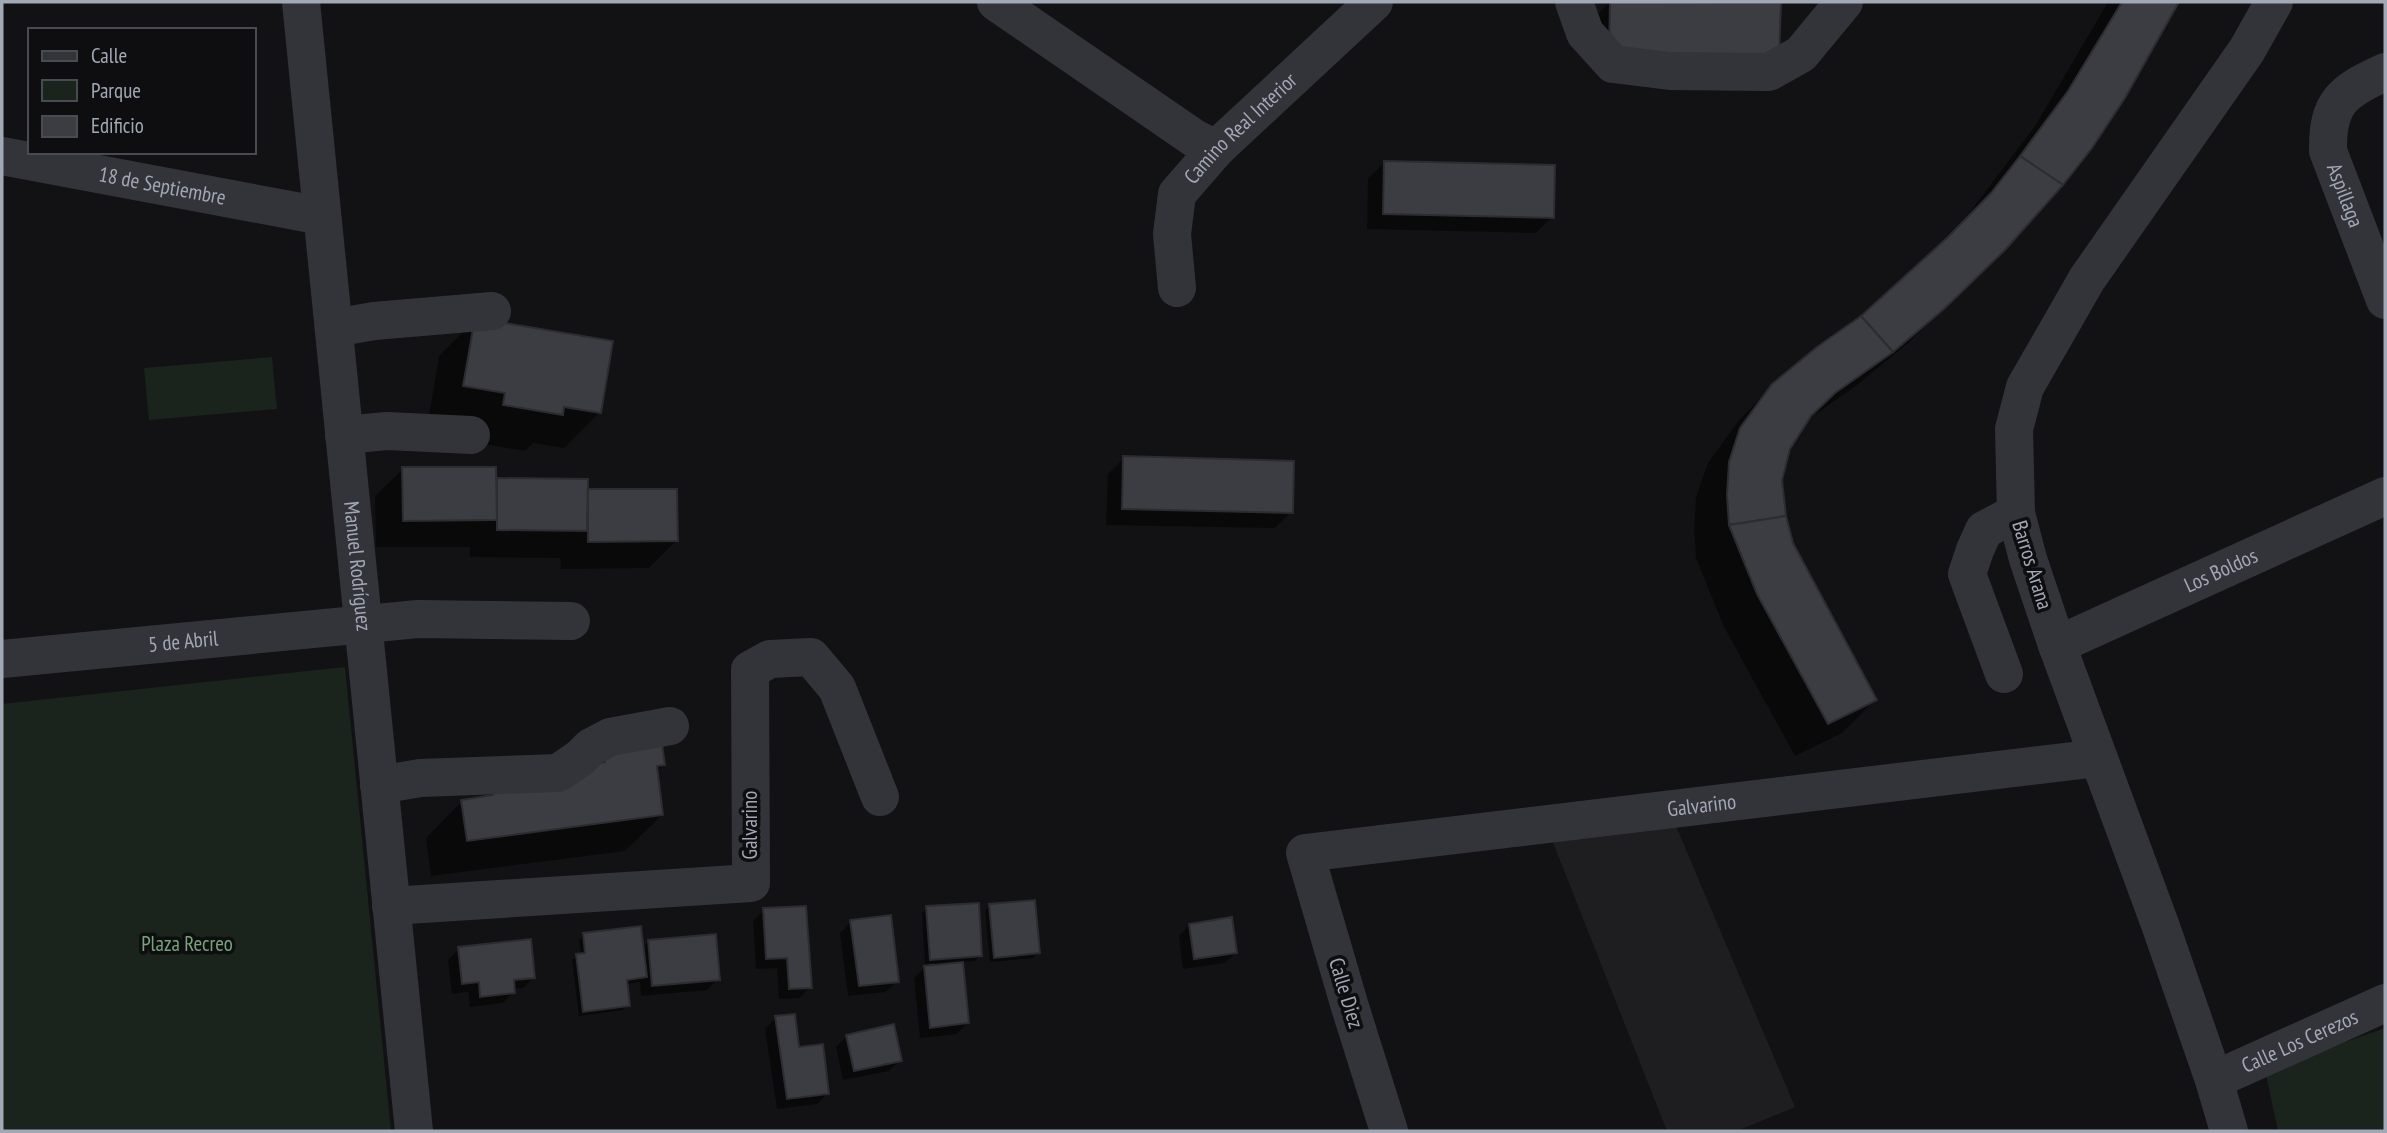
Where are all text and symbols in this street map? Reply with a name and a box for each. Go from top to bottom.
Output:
legend [28,28,256,154]
text: Calle [91,42,127,69]
street label: Camino Real Interior [1178,66,1303,189]
text: Parque [91,77,141,104]
text: Edificio [91,112,144,139]
street label: Aspillaga [2321,159,2370,231]
street label: 18 de Septiembre [97,160,228,211]
street label: Manuel Rodríguez [338,500,378,632]
street label: Barros Arana [2006,517,2059,613]
street label: Los Boldos [2180,542,2262,598]
street label: 5 de Abril [147,624,219,658]
street label: Galvarino [1666,787,1737,822]
street label: Galvarino [736,791,763,859]
park label: Plaza Recreo [141,930,233,957]
street label: Calle Diez [1323,954,1370,1031]
street label: Calle Los Cerezos [2237,1003,2362,1079]

